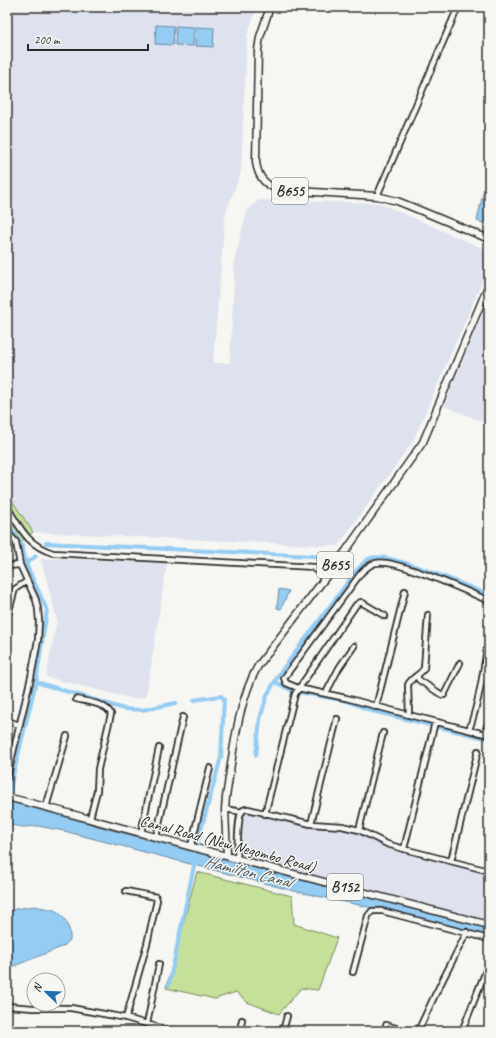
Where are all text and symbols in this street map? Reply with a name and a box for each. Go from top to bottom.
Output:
scale bar [28,26,148,52]
text: 200 m [34,32,61,48]
road number: B655 [272,178,308,204]
road number: B655 [317,552,353,578]
street label: Canal Road (New Negombo Road) [138,811,318,877]
water label: Hamilton Canal [202,851,299,894]
road number: B152 [327,874,363,900]
north arrow [26,972,66,1012]
text: N [29,980,45,994]

